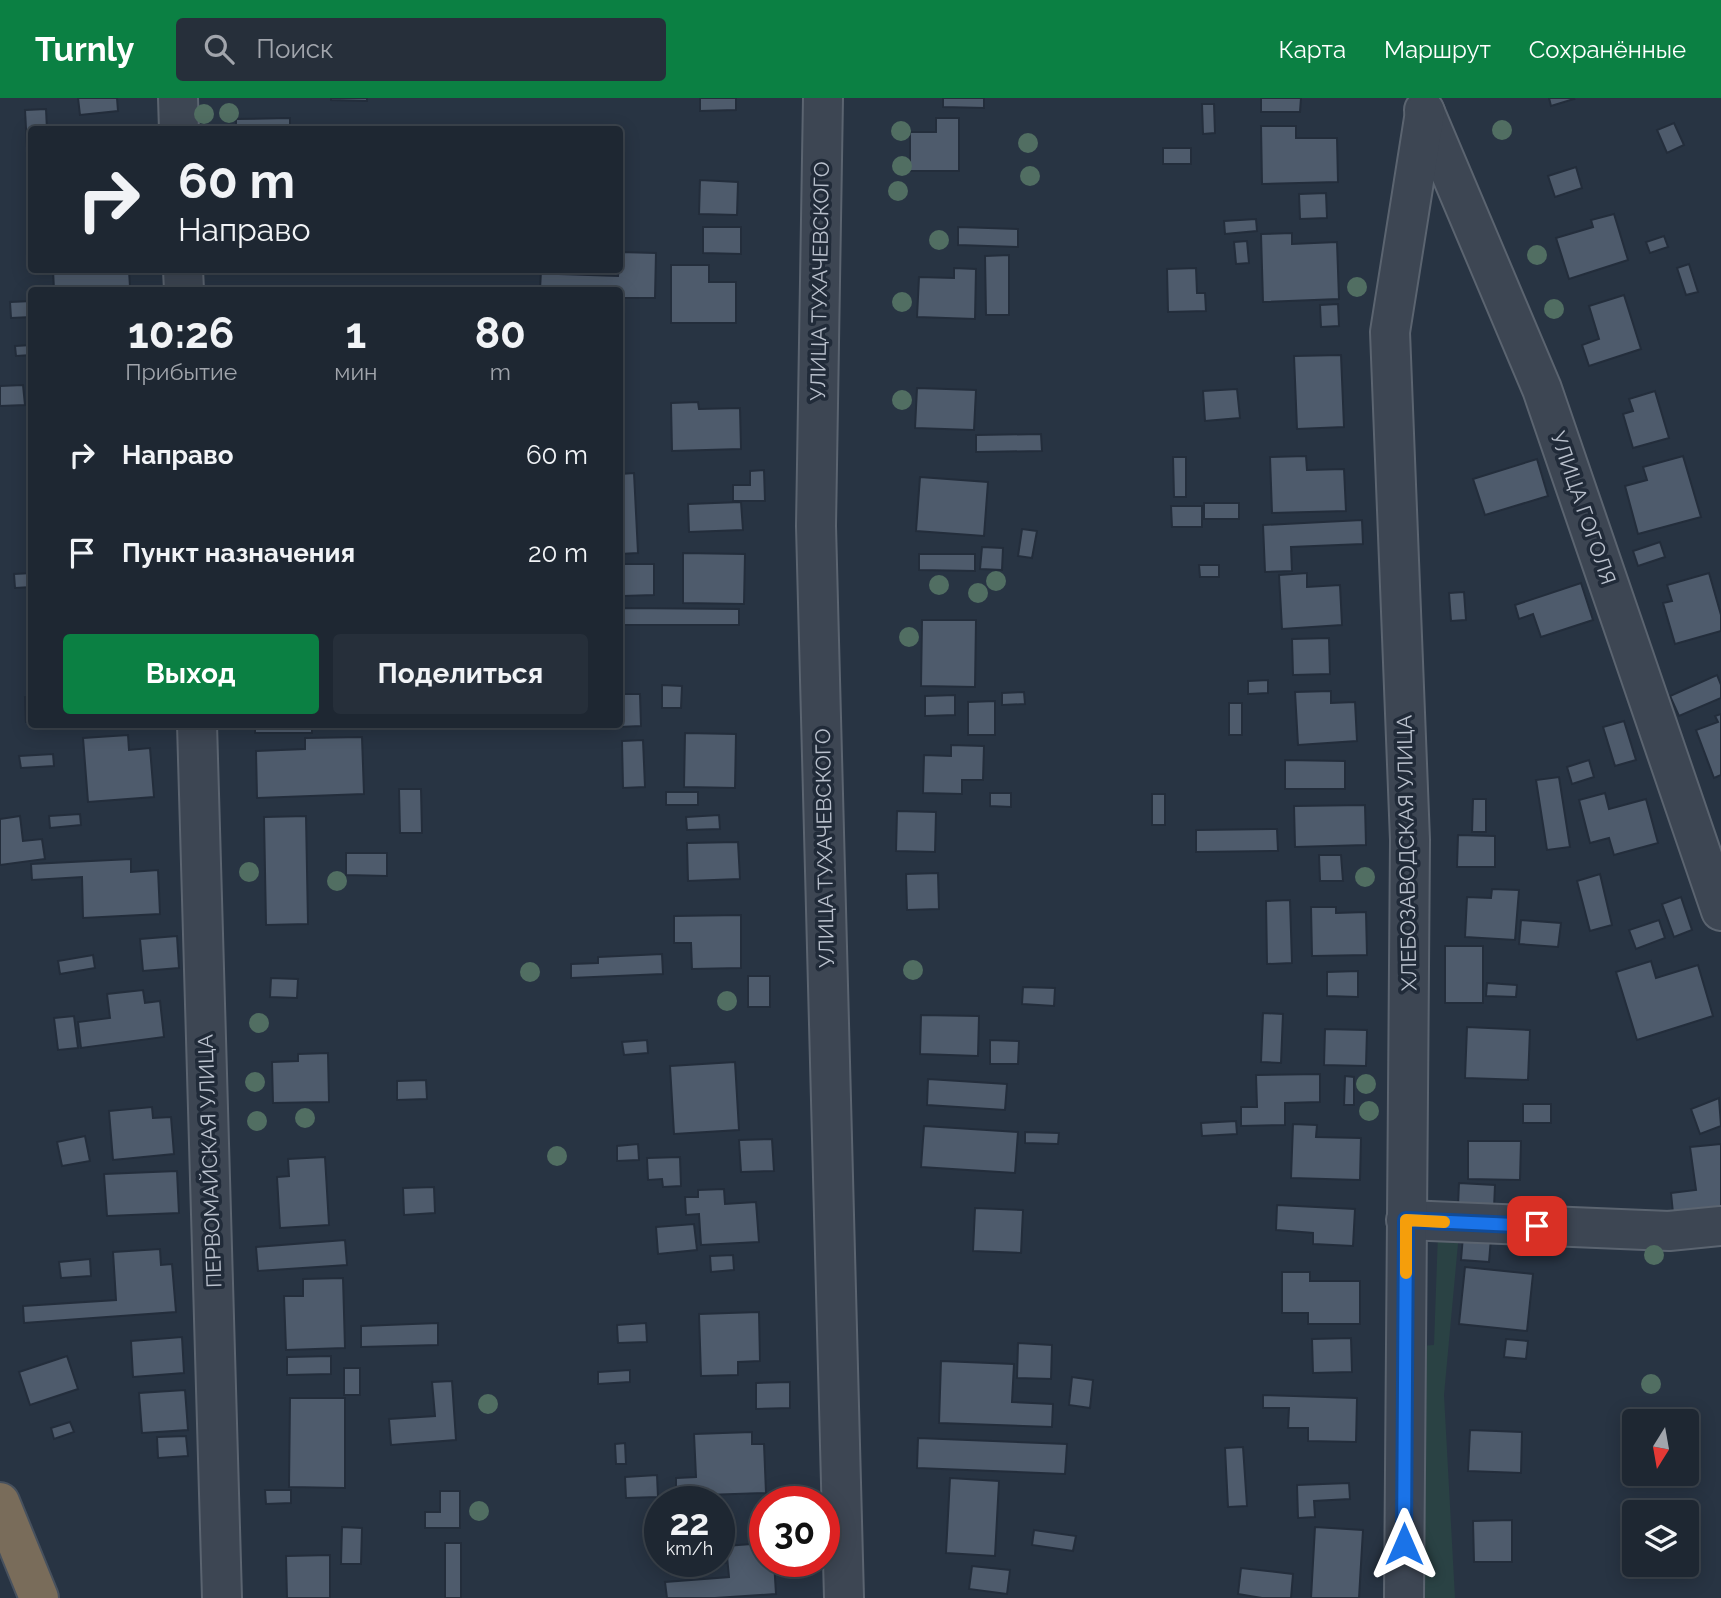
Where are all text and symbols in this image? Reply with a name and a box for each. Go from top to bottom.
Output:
search box [176,18,666,81]
text: Turnly [35,30,134,69]
icon: search [200,30,238,68]
text: Поиск [256,34,334,64]
text: Карта [1278,35,1346,64]
text: Маршрут [1384,35,1491,64]
text: Сохранённые [1529,35,1686,64]
text: 60 m [178,152,295,209]
icon: right [63,154,154,245]
street label: УЛИЦА ТУХАЧЕВСКОГО [805,161,834,401]
text: Направо [178,211,310,248]
text: 10:26 [128,309,234,358]
text: 1 [346,309,366,358]
text: 80 [475,309,526,358]
text: Прибытие [125,358,237,385]
text: мин [334,358,378,385]
text: m [490,358,511,385]
street label: УЛИЦА ГОГОЛЯ [1546,428,1621,588]
icon: right [63,436,101,474]
text: Направо [122,440,233,470]
text: 60 m [526,440,588,470]
icon: arrive [63,534,101,572]
text: Пункт назначения [122,538,355,568]
text: 20 m [528,538,588,568]
button: Выход [63,634,319,714]
button: Поделиться [333,634,588,714]
street label: ХЛЕБОЗАВОДСКАЯ УЛИЦА [1392,715,1421,991]
street label: УЛИЦА ТУХАЧЕВСКОГО [810,728,839,968]
street label: ПЕРВОМАЙСКАЯ УЛИЦА [193,1034,226,1288]
pin [1507,1196,1567,1256]
icon: arrive [1518,1207,1556,1245]
north arrow [1622,1409,1699,1486]
map controls [1622,1409,1699,1577]
speed limit sign: 30 [749,1486,840,1577]
button: layers [1622,1500,1699,1577]
text: 22 [670,1502,709,1543]
position arrow [1367,1507,1441,1581]
text: km/h [666,1538,713,1559]

